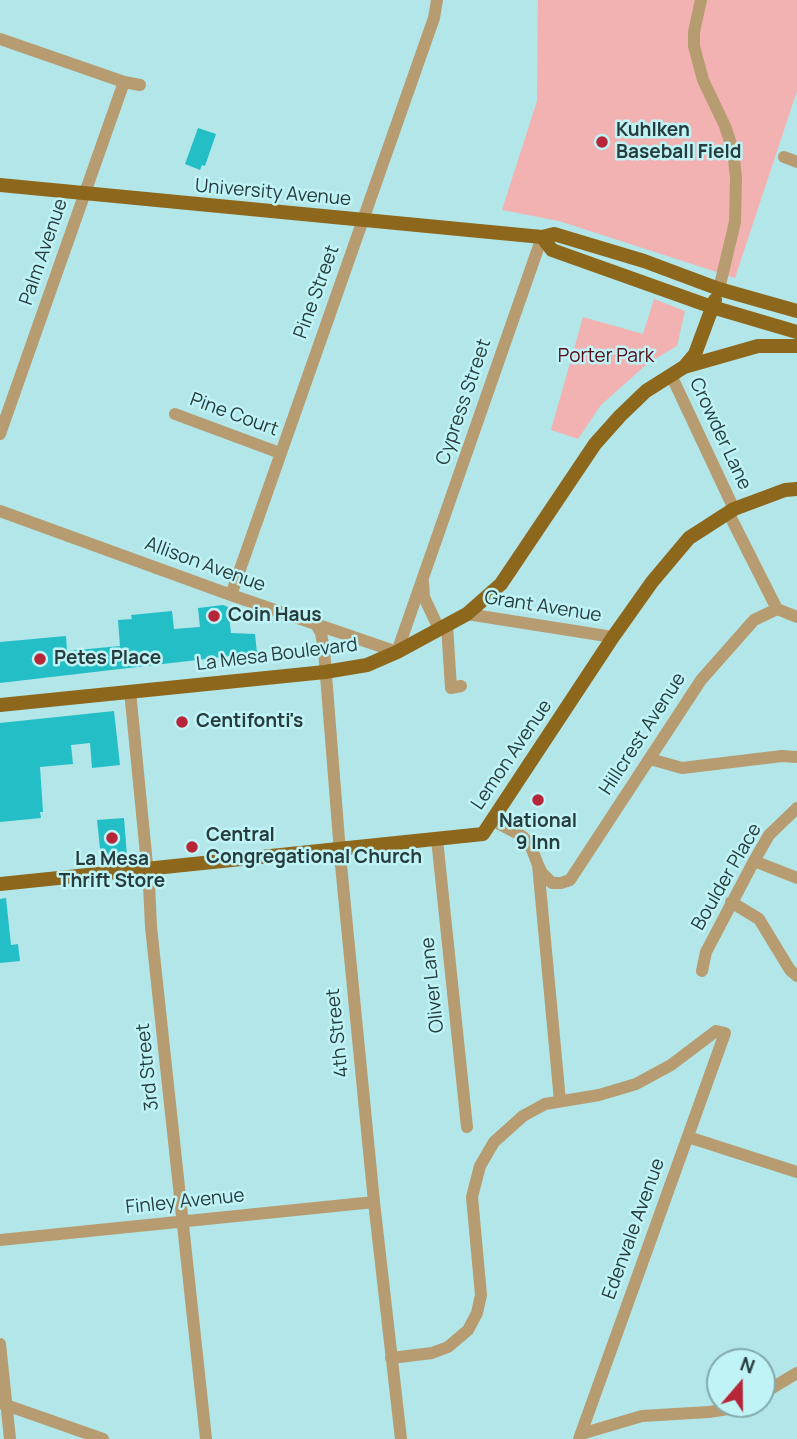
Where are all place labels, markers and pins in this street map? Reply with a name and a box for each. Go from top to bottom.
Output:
place label: Kuhlken Baseball Field [616,120,742,164]
marker: Kuhlken Baseball Field [594,134,610,150]
place label: Coin Haus [228,605,322,627]
marker: Coin Haus [206,608,222,624]
place label: Petes Place [54,648,161,670]
marker: Petes Place [32,651,48,667]
place label: Centifonti's [196,711,303,733]
marker: Centifonti's [174,714,190,730]
marker: National 9 Inn [530,792,546,808]
place label: National 9 Inn [499,811,577,855]
place label: Central Congregational Church [206,825,422,869]
marker: La Mesa Thrift Store [104,830,120,846]
marker: Central Congregational Church [184,839,200,855]
place label: La Mesa Thrift Store [59,849,165,893]

